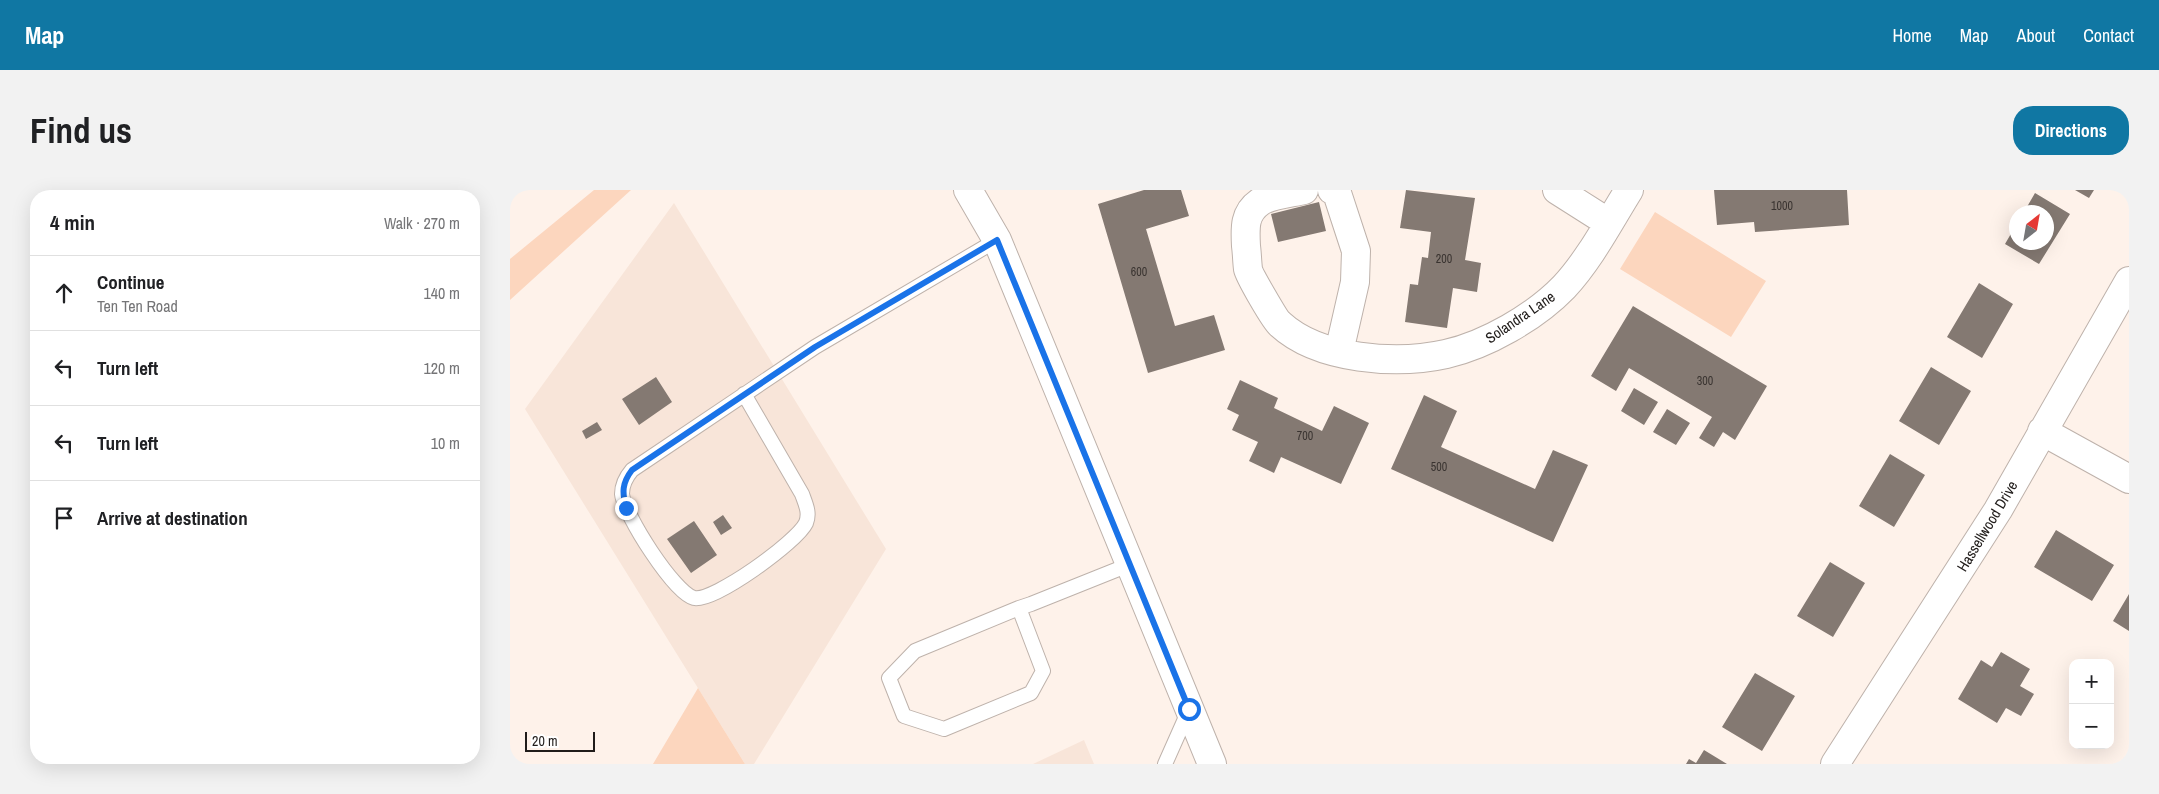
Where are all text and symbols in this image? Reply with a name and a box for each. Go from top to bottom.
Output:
text: Map [25,19,64,51]
text: Home [1892,23,1932,48]
text: Map [1960,23,1989,48]
text: About [2017,23,2055,48]
text: Contact [2083,23,2134,48]
button: Directions [2013,106,2129,155]
text: Find us [30,107,132,154]
house number: 1000 [1771,198,1793,214]
north arrow [2009,205,2054,250]
text: 4 min [50,208,95,237]
text: Walk · 270 m [384,212,460,234]
house number: 200 [1436,251,1452,267]
house number: 600 [1131,264,1147,280]
text: Continue [97,269,165,295]
icon: ahead [50,279,78,307]
text: 140 m [424,282,460,304]
street label: Solandra Lane [1481,286,1559,348]
text: Ten Ten Road [97,295,178,317]
icon: left [50,354,78,382]
text: Turn left [97,355,158,381]
text: 120 m [424,357,460,379]
house number: 300 [1697,373,1713,389]
house number: 700 [1297,428,1313,444]
icon: left [50,429,78,457]
text: Turn left [97,430,158,456]
text: 10 m [431,432,460,454]
house number: 500 [1431,459,1447,475]
street label: Hassellwood Drive [1952,477,2022,575]
route end [615,497,638,520]
icon: arrive [50,504,78,532]
text: Arrive at destination [97,505,248,531]
map controls [2069,659,2114,749]
button: + [2069,659,2114,704]
route start [1178,698,1201,721]
button: − [2069,704,2114,749]
scale bar [525,729,595,752]
text: 20 m [532,732,558,750]

